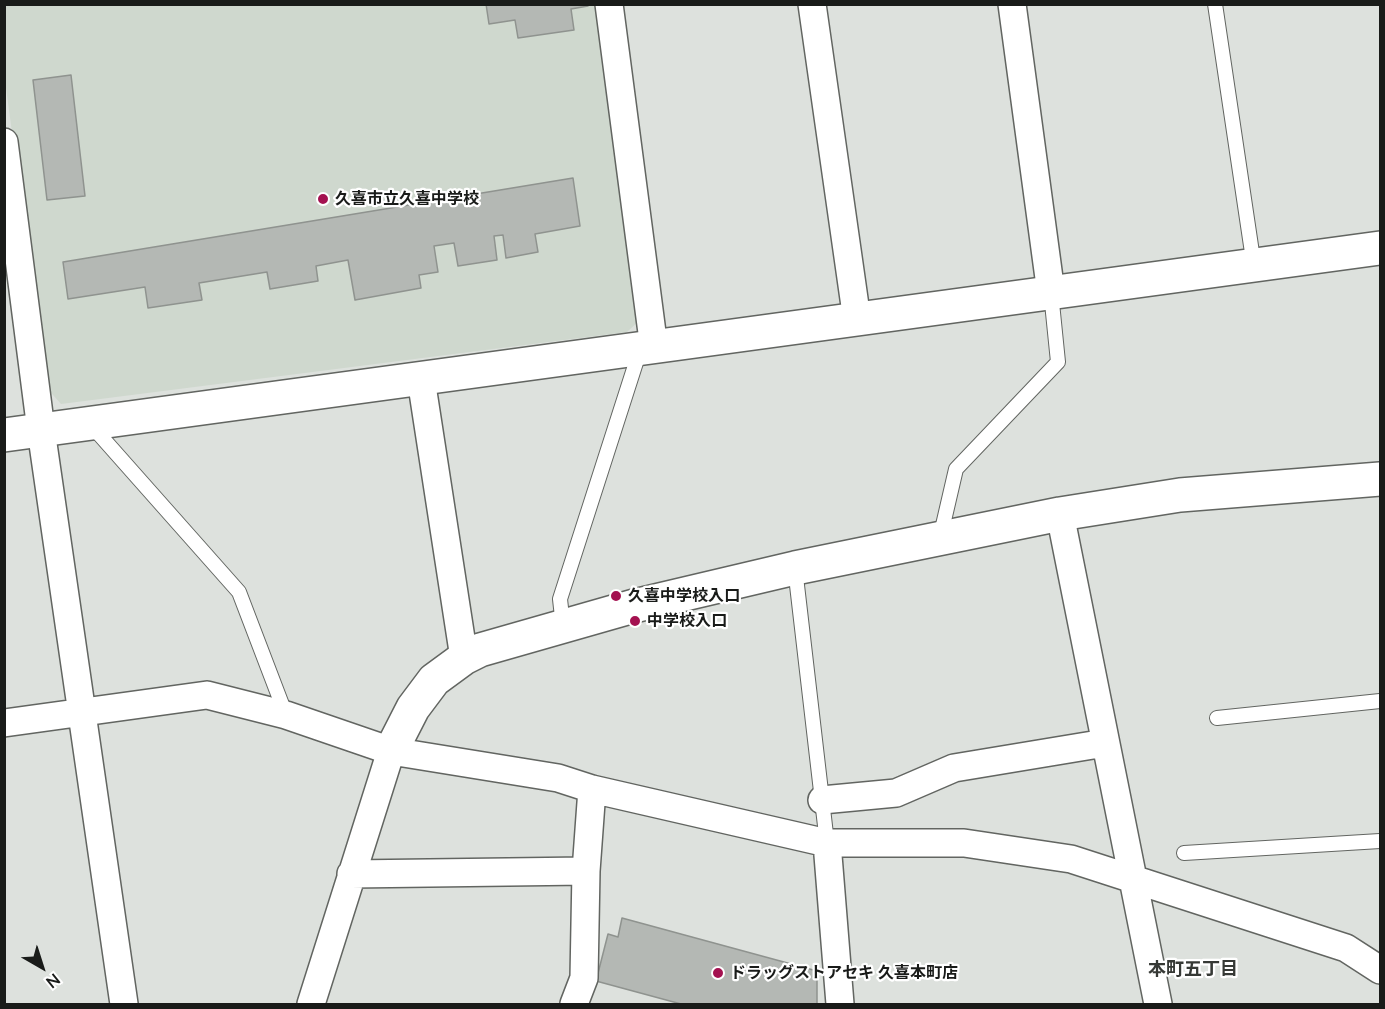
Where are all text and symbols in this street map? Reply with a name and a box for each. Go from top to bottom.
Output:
place label: 久喜市立久喜中学校 [335,189,479,209]
marker: 久喜市立久喜中学校 [316,192,330,206]
place label: 久喜中学校入口 [628,586,740,606]
marker: 久喜中学校入口 [609,589,623,603]
place label: 中学校入口 [647,611,727,631]
marker: 中学校入口 [628,614,642,628]
north arrow [12,937,72,997]
district label: 本町五丁目 [1148,958,1238,980]
place label: ドラッグストアセキ 久喜本町店 [730,963,958,983]
marker: ドラッグストアセキ 久喜本町店 [711,966,725,980]
text: N [43,970,64,993]

